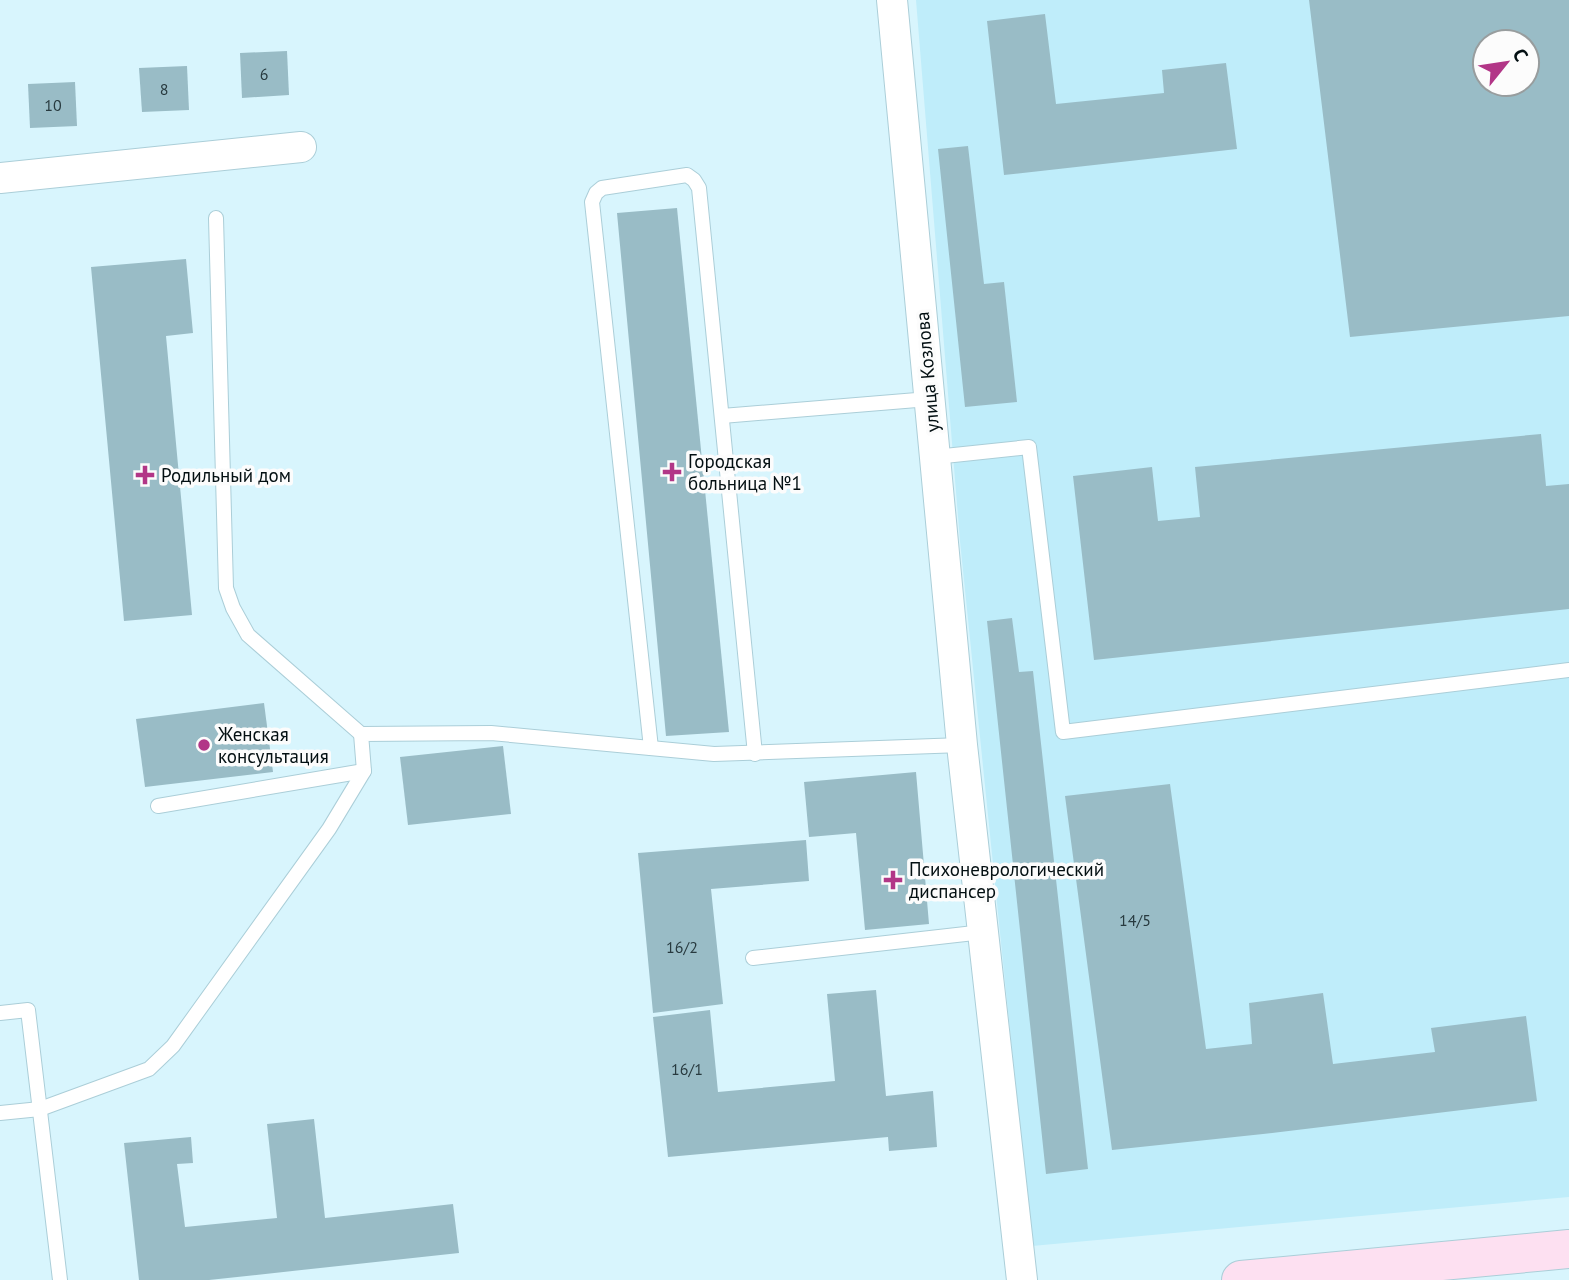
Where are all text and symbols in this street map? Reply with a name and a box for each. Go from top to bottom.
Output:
north arrow [1471,28,1541,98]
text: С [1508,44,1534,65]
house number: 6 [260,64,268,84]
house number: 8 [160,79,168,99]
house number: 10 [44,95,62,115]
street label: улица Козлова [910,311,944,433]
place label: Городская больница №1 [688,449,802,495]
marker: Городская больница №1 [662,462,682,482]
place label: Родильный дом [161,463,291,487]
marker: Родильный дом [135,465,155,485]
place label: Женская консультация [217,722,329,768]
marker: Женская консультация [196,737,212,753]
place label: Психоневрологический диспансер [909,857,1104,903]
marker: Психоневрологический диспансер [883,870,903,890]
house number: 14/5 [1119,910,1151,930]
house number: 16/2 [666,937,698,957]
house number: 16/1 [671,1059,703,1079]

